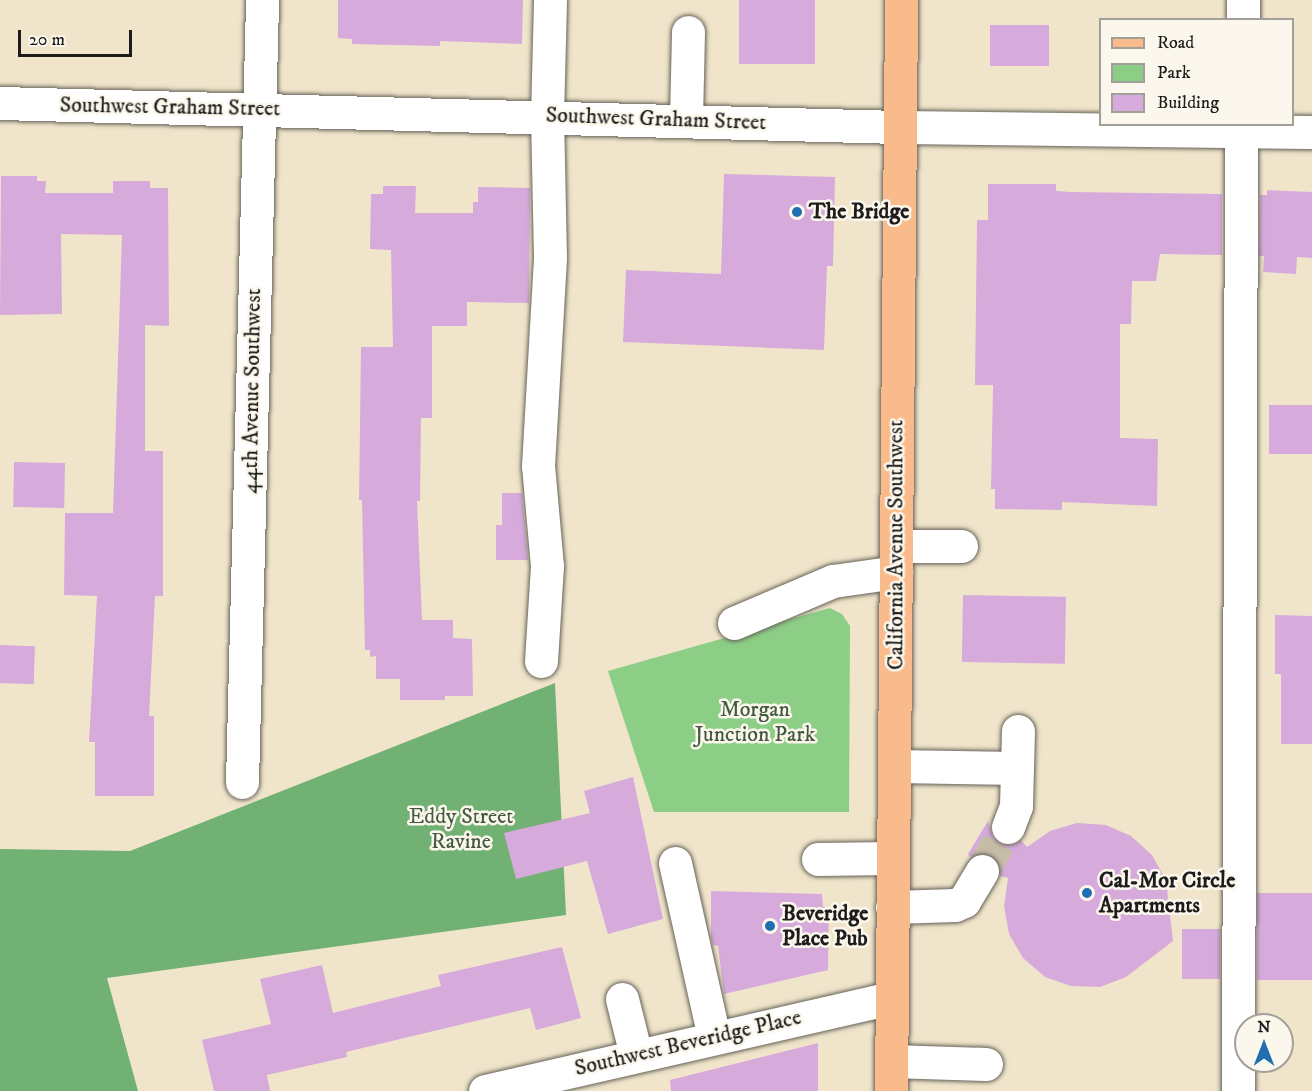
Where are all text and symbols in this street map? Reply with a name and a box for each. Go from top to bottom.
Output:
scale bar [21,18,135,56]
legend [1099,18,1294,126]
text: 20 m [29,29,65,51]
text: Road [1157,32,1194,54]
text: Park [1157,62,1191,84]
street label: Southwest Graham Street [59,92,281,122]
text: Building [1157,92,1219,114]
street label: Southwest Graham Street [545,102,767,136]
place label: The Bridge [809,199,909,225]
marker: The Bridge [790,205,804,219]
street label: 44th Avenue Southwest [237,288,267,494]
street label: California Avenue Southwest [883,420,909,670]
park label: Morgan Junction Park [695,696,815,748]
park label: Eddy Street Ravine [409,803,513,854]
place label: Cal-Mor Circle Apartments [1099,867,1235,918]
marker: Cal-Mor Circle Apartments [1080,886,1094,900]
place label: Beveridge Place Pub [782,900,868,951]
marker: Beveridge Place Pub [763,919,777,933]
street label: Southwest Beveridge Place [572,1004,804,1082]
north arrow [1234,1013,1294,1073]
text: N [1257,1017,1271,1037]

